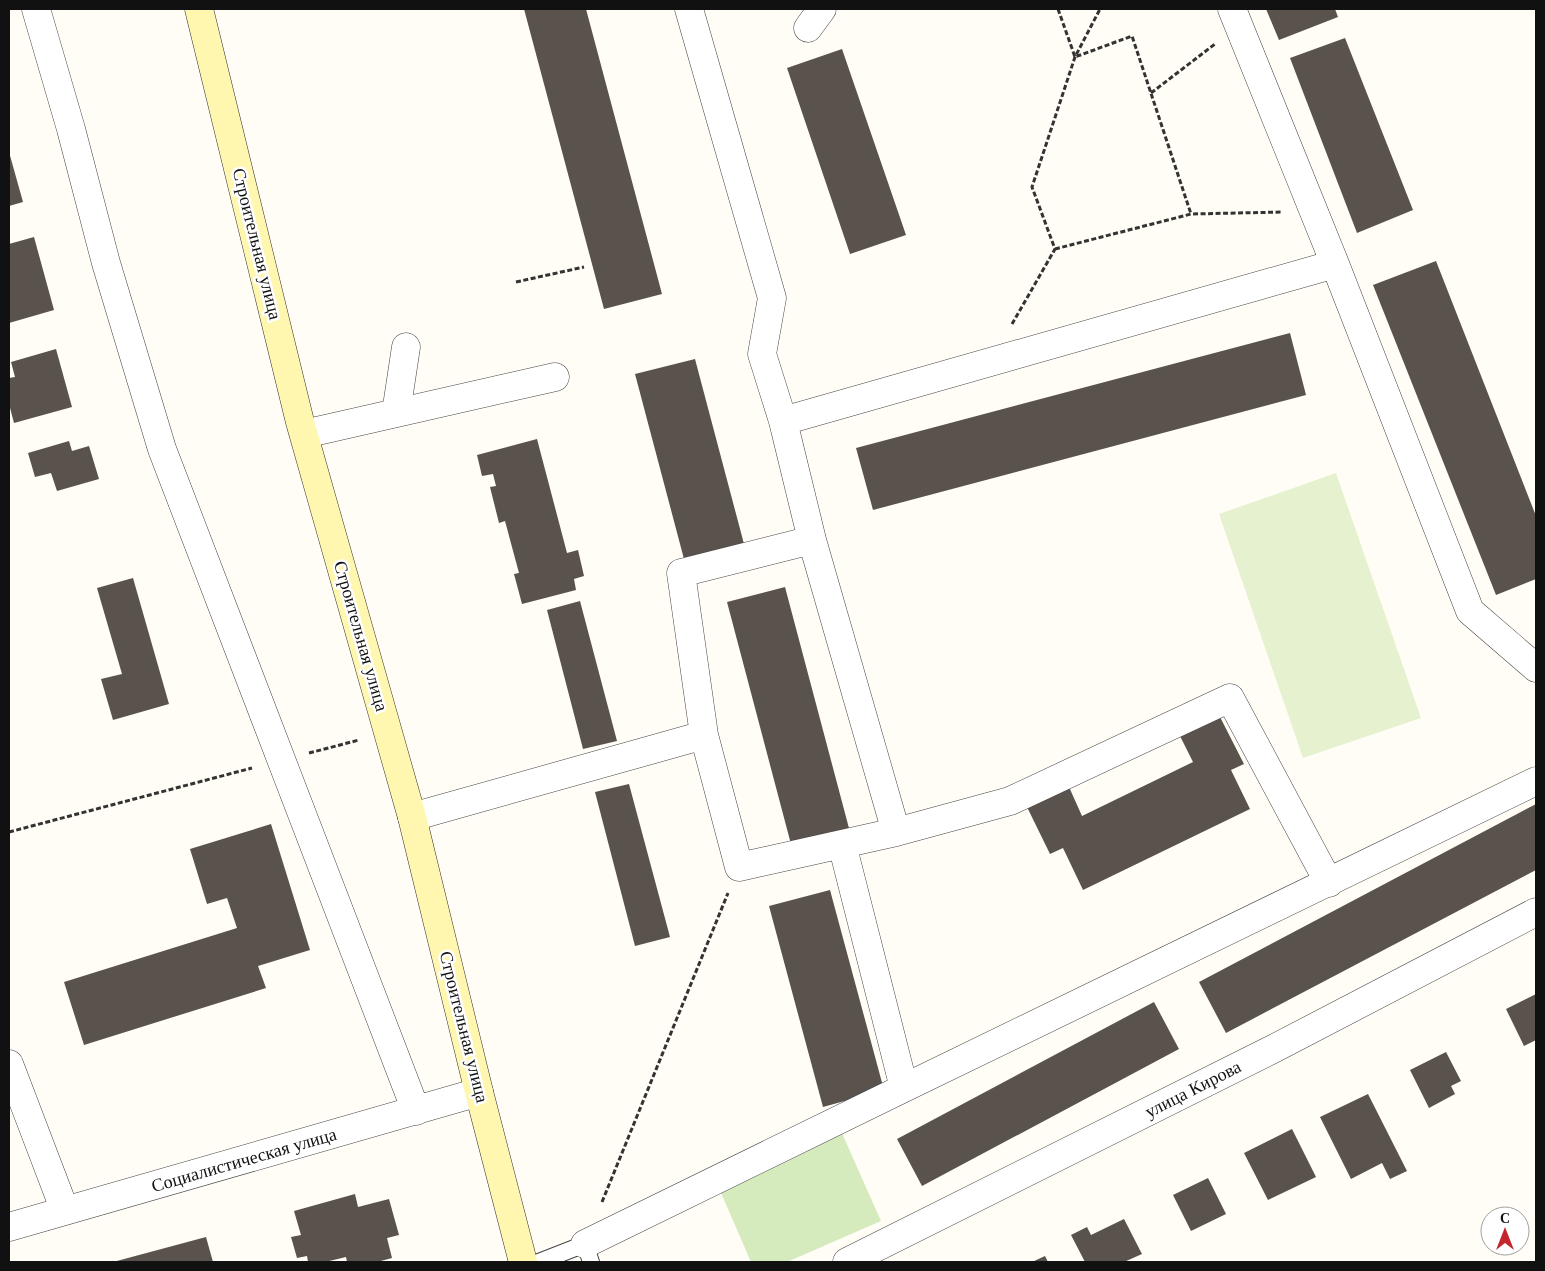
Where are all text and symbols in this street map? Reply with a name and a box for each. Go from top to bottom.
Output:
street label: Строительная улица [229,166,285,322]
street label: Строительная улица [330,559,392,713]
street label: Строительная улица [436,949,492,1105]
street label: улица Кирова [1142,1056,1244,1122]
street label: Социалистическая улица [149,1124,339,1196]
north arrow [1480,1206,1530,1256]
text: С [1500,1211,1510,1226]

